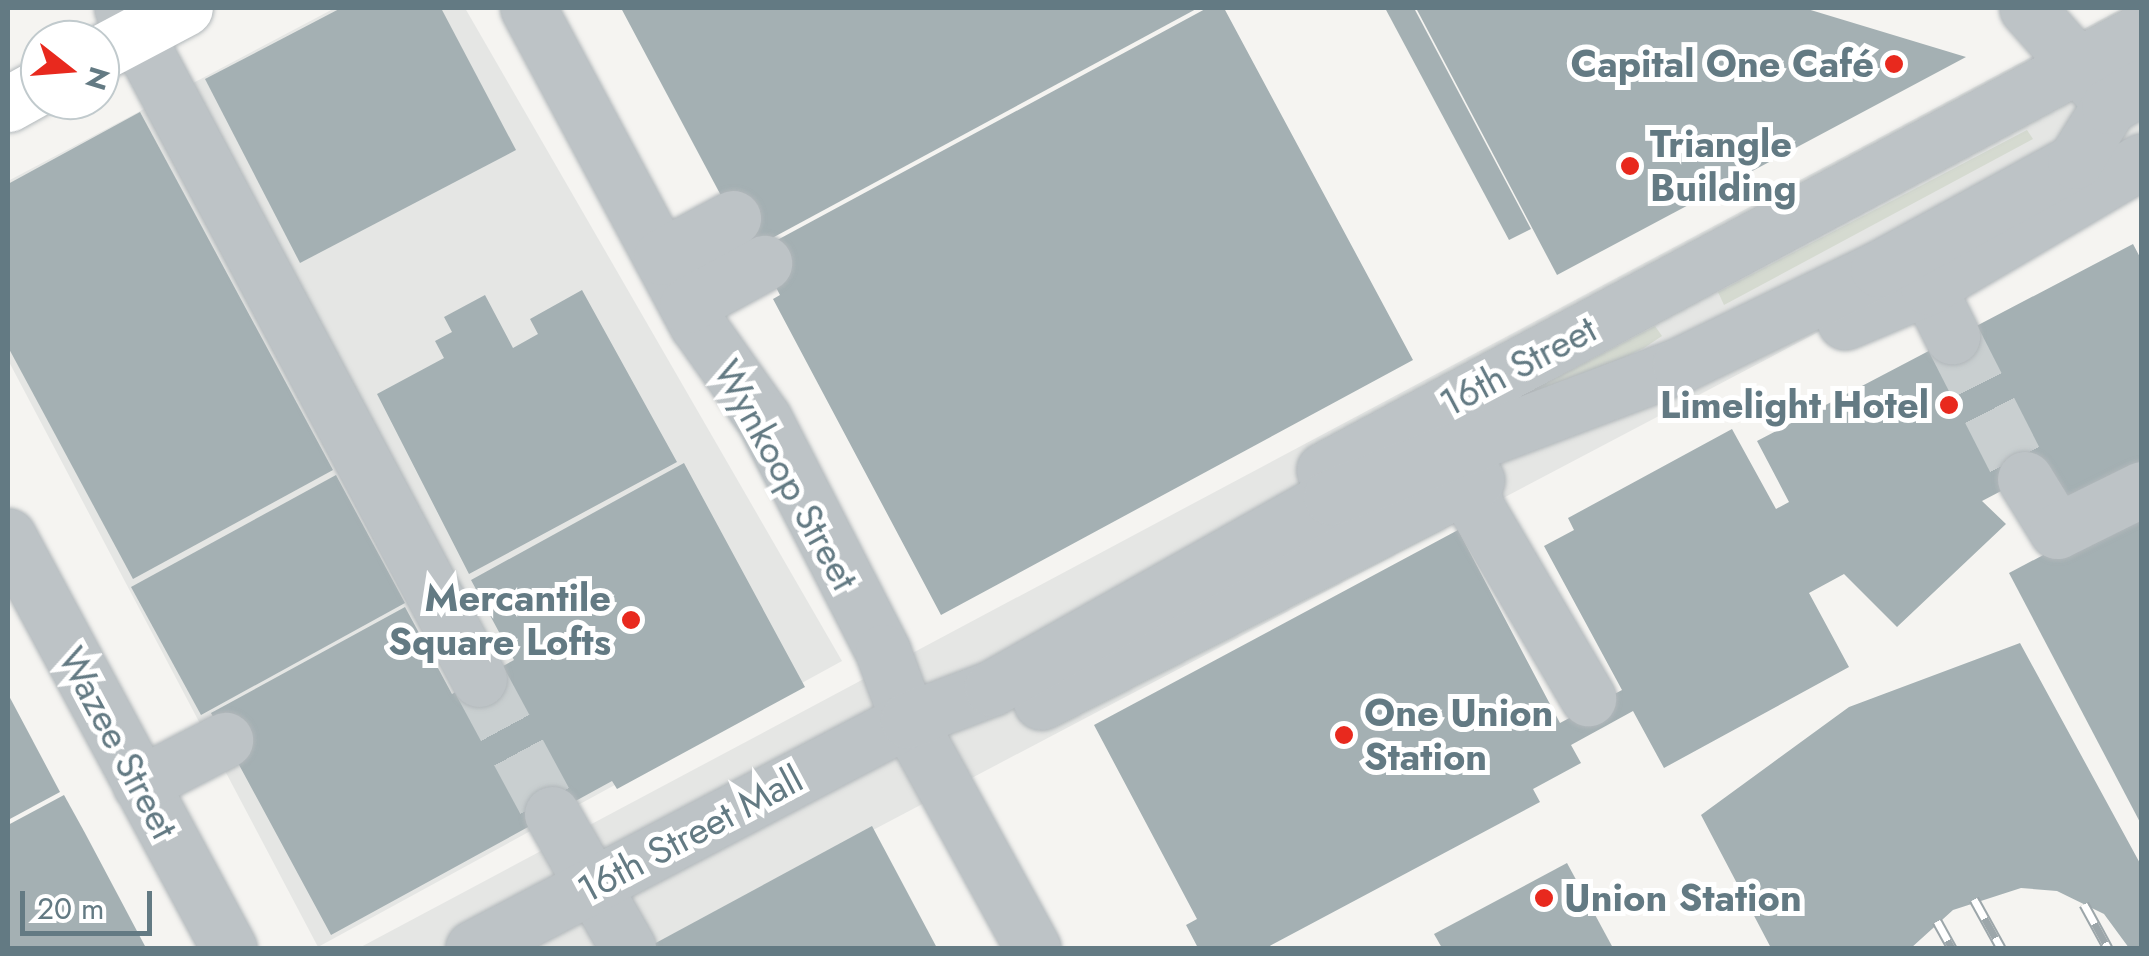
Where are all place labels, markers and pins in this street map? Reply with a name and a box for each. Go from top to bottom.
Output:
place label: Capital One Café [1571,41,1874,87]
marker: Capital One Café [1883,53,1905,75]
place label: Triangle Building [1650,121,1797,210]
marker: Triangle Building [1619,155,1641,177]
place label: Limelight Hotel [1660,382,1929,428]
marker: Limelight Hotel [1938,394,1960,416]
place label: Mercantile Square Lofts [388,575,611,664]
marker: Mercantile Square Lofts [620,609,642,631]
place label: One Union Station [1364,690,1553,779]
marker: One Union Station [1333,724,1355,746]
place label: Union Station [1564,875,1802,921]
marker: Union Station [1533,887,1555,909]

